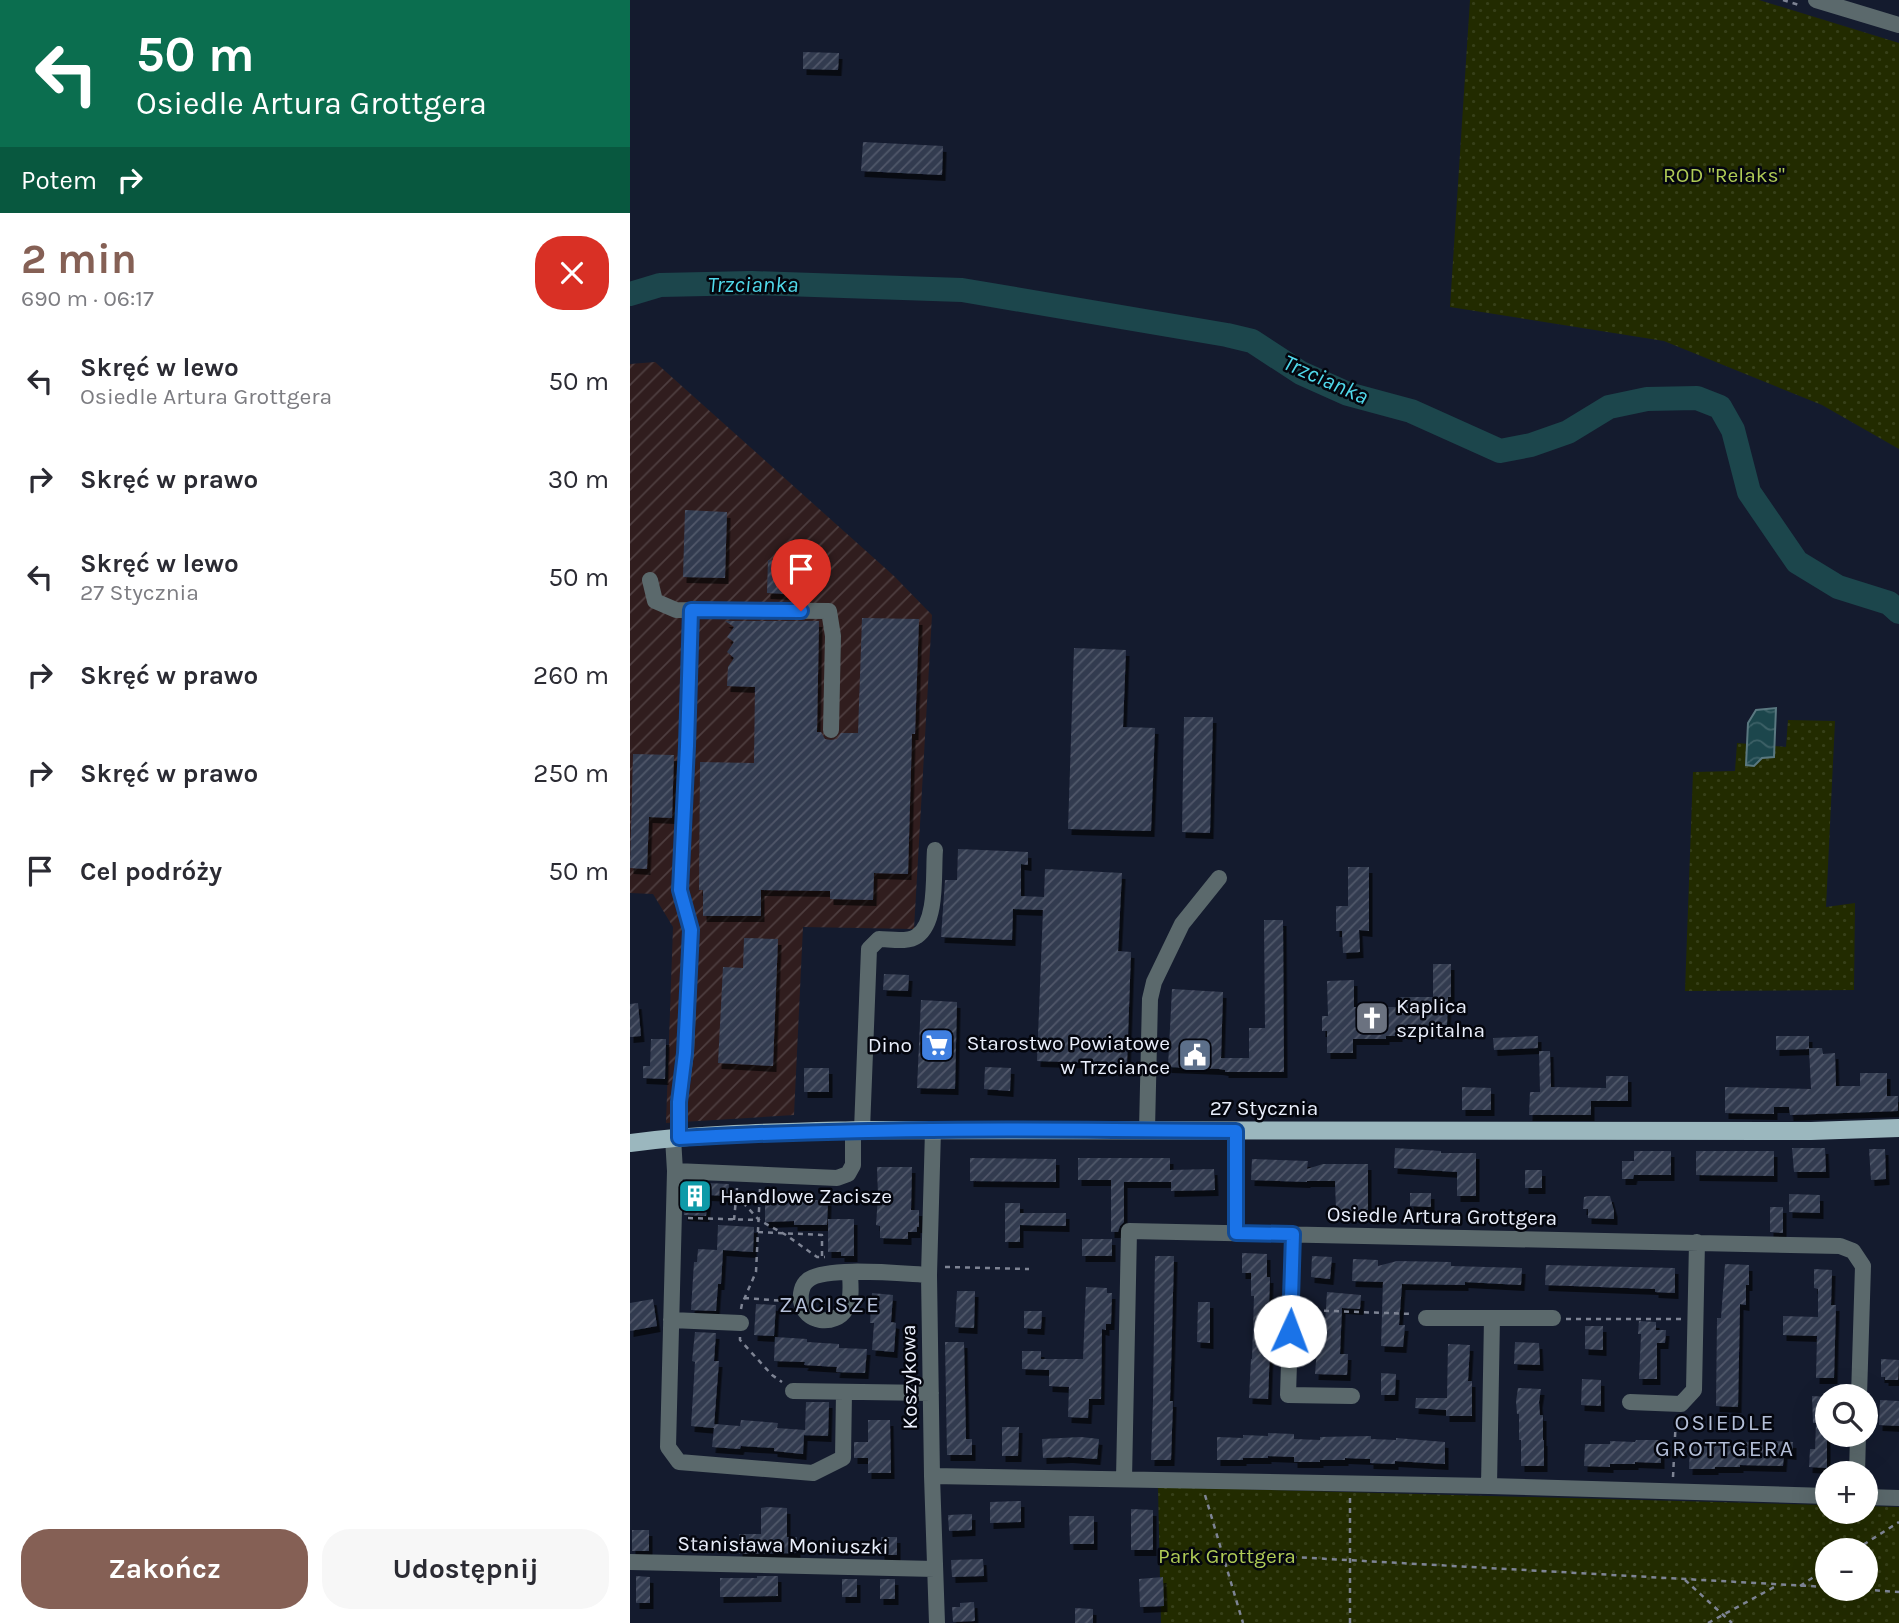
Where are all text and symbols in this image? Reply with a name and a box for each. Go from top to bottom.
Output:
text: 50 m [136,26,254,83]
icon: left [21,28,112,119]
text: Osiedle Artura Grottgera [136,85,487,122]
icon: right [111,161,149,199]
park label: ROD "Relaks" [1663,163,1785,187]
text: Potem [21,165,97,196]
text: 2 min [21,234,137,284]
button: close [535,236,609,310]
water label: Trzcianka [708,271,798,298]
text: 690 m · 06:17 [21,285,154,312]
water label: Trzcianka [1279,349,1373,410]
text: Skręć w lewo [80,352,239,383]
icon: left [21,362,59,400]
text: 50 m [548,366,609,397]
text: Osiedle Artura Grottgera [80,383,332,410]
icon: right [21,460,59,498]
text: Skręć w prawo [80,464,258,495]
text: 30 m [548,464,609,495]
pin [771,539,831,611]
text: Skręć w lewo [80,548,239,579]
icon: arrive [782,550,820,588]
icon: left [21,558,59,596]
text: 50 m [548,562,609,593]
text: 27 Stycznia [80,579,199,606]
icon: right [21,656,59,694]
text: Skręć w prawo [80,660,258,691]
text: 260 m [533,660,609,691]
icon: right [21,754,59,792]
text: Skręć w prawo [80,758,258,789]
text: 250 m [533,758,609,789]
icon: arrive [21,852,59,890]
text: Cel podróży [80,856,222,887]
text: 50 m [548,856,609,887]
place label: Kaplica szpitalna [1396,994,1485,1042]
church icon: Kaplica szpitalna [1353,999,1391,1037]
supermarket icon: Dino [918,1026,956,1064]
place label: Starostwo Powiatowe w Trzciance [967,1031,1170,1079]
place label: Dino [868,1033,912,1057]
public building icon: Starostwo Powiatowe w Trzciance [1176,1036,1214,1074]
street label: 27 Stycznia [1210,1096,1318,1120]
building icon: Handlowe Zacisze [676,1177,714,1215]
place label: Handlowe Zacisze [720,1184,892,1208]
street label: Osiedle Artura Grottgera [1327,1202,1557,1230]
district label: ZACISZE [779,1291,881,1318]
position arrow [1253,1294,1327,1368]
street label: Koszykowa [896,1324,922,1430]
map controls [1815,1384,1878,1601]
button: search [1815,1384,1878,1447]
district label: OSIEDLE GROTTGERA [1655,1409,1795,1462]
button: + [1815,1461,1878,1524]
button: Zakończ [21,1529,308,1609]
button: Udostępnij [322,1529,609,1609]
street label: Stanisława Moniuszki [677,1531,889,1559]
button: − [1815,1538,1878,1601]
park label: Park Grottgera [1158,1544,1296,1568]

